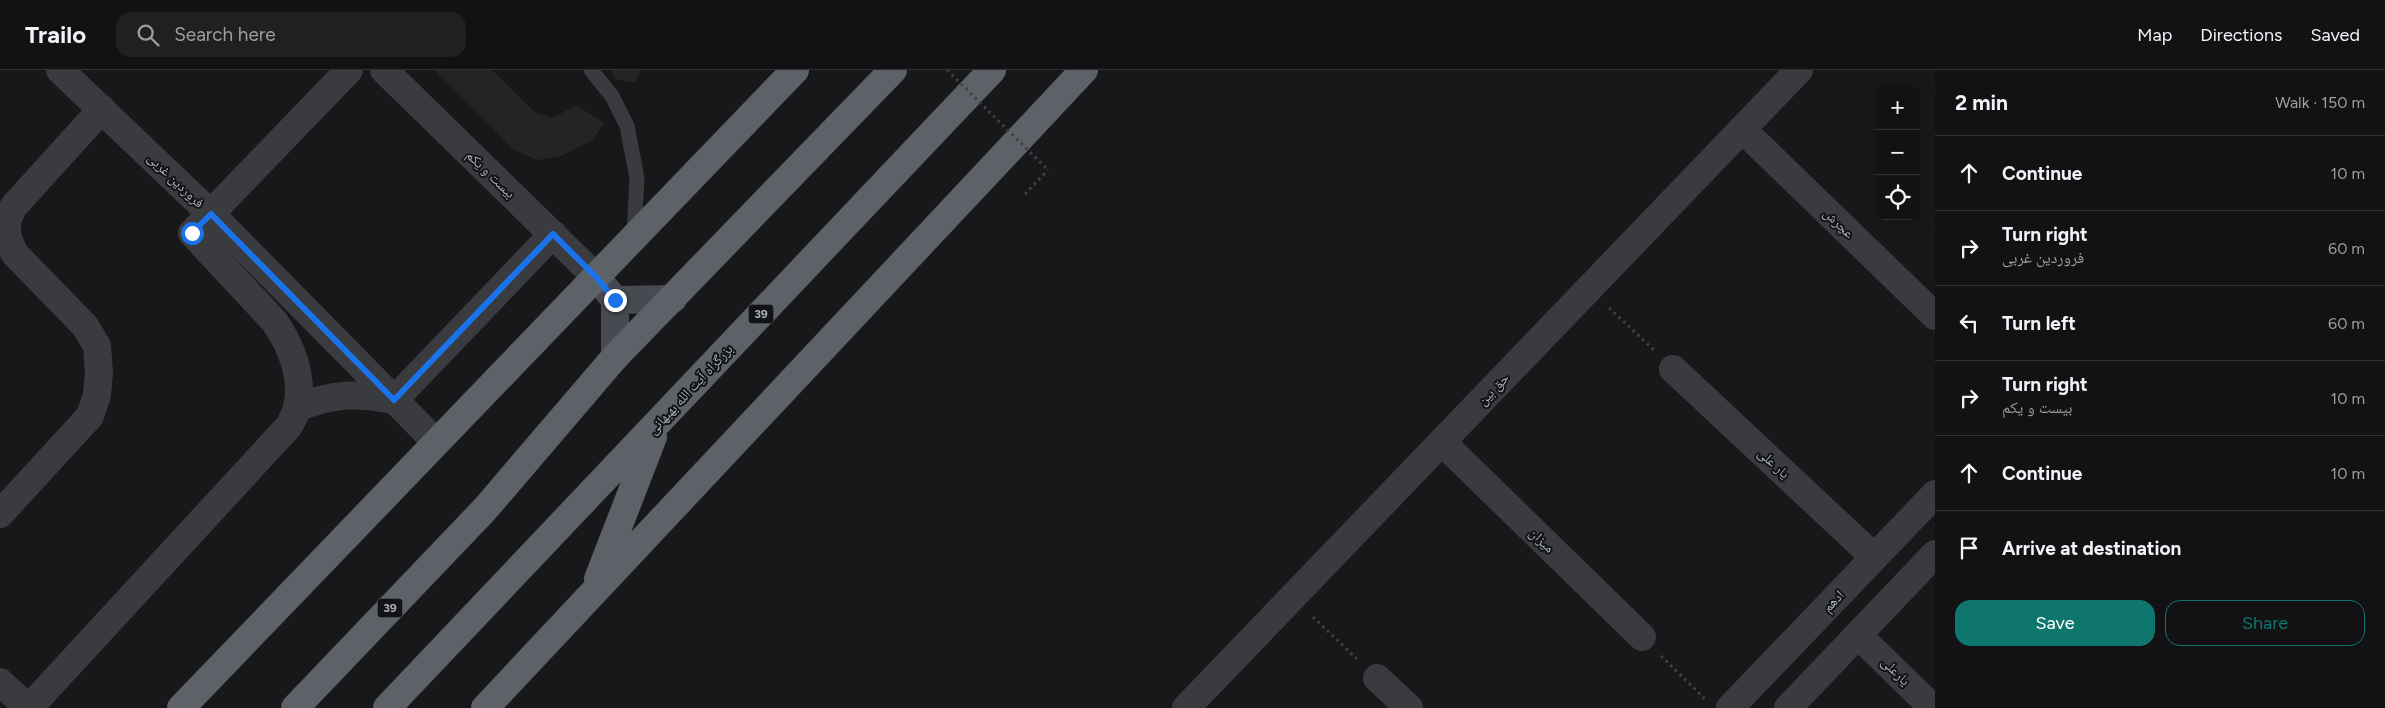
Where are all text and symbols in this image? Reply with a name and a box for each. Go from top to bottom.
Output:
search box [116,12,466,57]
text: Trailo [25,20,86,49]
icon: search [134,21,162,49]
text: Search here [174,23,276,46]
text: Map [2137,24,2172,46]
text: Directions [2200,24,2282,46]
text: Saved [2310,24,2360,46]
map controls [1875,85,1920,220]
button: + [1875,85,1920,130]
text: 2 min [1955,90,2008,115]
text: Walk · 150 m [2275,93,2365,112]
button: − [1875,130,1920,175]
street label: بیست و یکم [462,147,519,203]
street label: فروردین غربی [144,149,208,212]
icon: ahead [1955,159,1983,187]
text: Continue [2002,162,2082,185]
text: 10 m [2331,164,2365,183]
button: locate [1875,175,1920,220]
street label: عچرش [1820,205,1858,242]
route start [181,222,204,245]
text: Turn right [2002,223,2088,246]
icon: right [1955,234,1983,262]
text: 60 m [2328,239,2365,258]
text: فروردین غربی [2002,248,2084,267]
route end [604,289,627,312]
road number: 39 [748,304,774,323]
icon: left [1955,309,1983,337]
text: Turn left [2002,312,2076,335]
text: 60 m [2328,314,2365,333]
street label: بزرگراه آیت الله بهبهانی [644,341,737,438]
street label: حق بین [1474,370,1514,410]
text: Turn right [2002,373,2088,396]
icon: right [1955,384,1983,412]
text: 10 m [2331,389,2365,408]
text: بیست و یکم [2002,398,2073,417]
street label: یار علی [1754,444,1793,482]
icon: ahead [1955,459,1983,487]
text: Continue [2002,462,2082,485]
text: 10 m [2331,464,2365,483]
street label: میزان [1525,524,1558,556]
icon: arrive [1955,534,1983,562]
text: Arrive at destination [2002,537,2181,560]
street label: ادهم [1819,587,1848,616]
road number: 39 [378,598,402,618]
button: Save [1955,600,2155,646]
button: Share [2165,600,2365,646]
street label: یارعلی [1878,653,1914,689]

